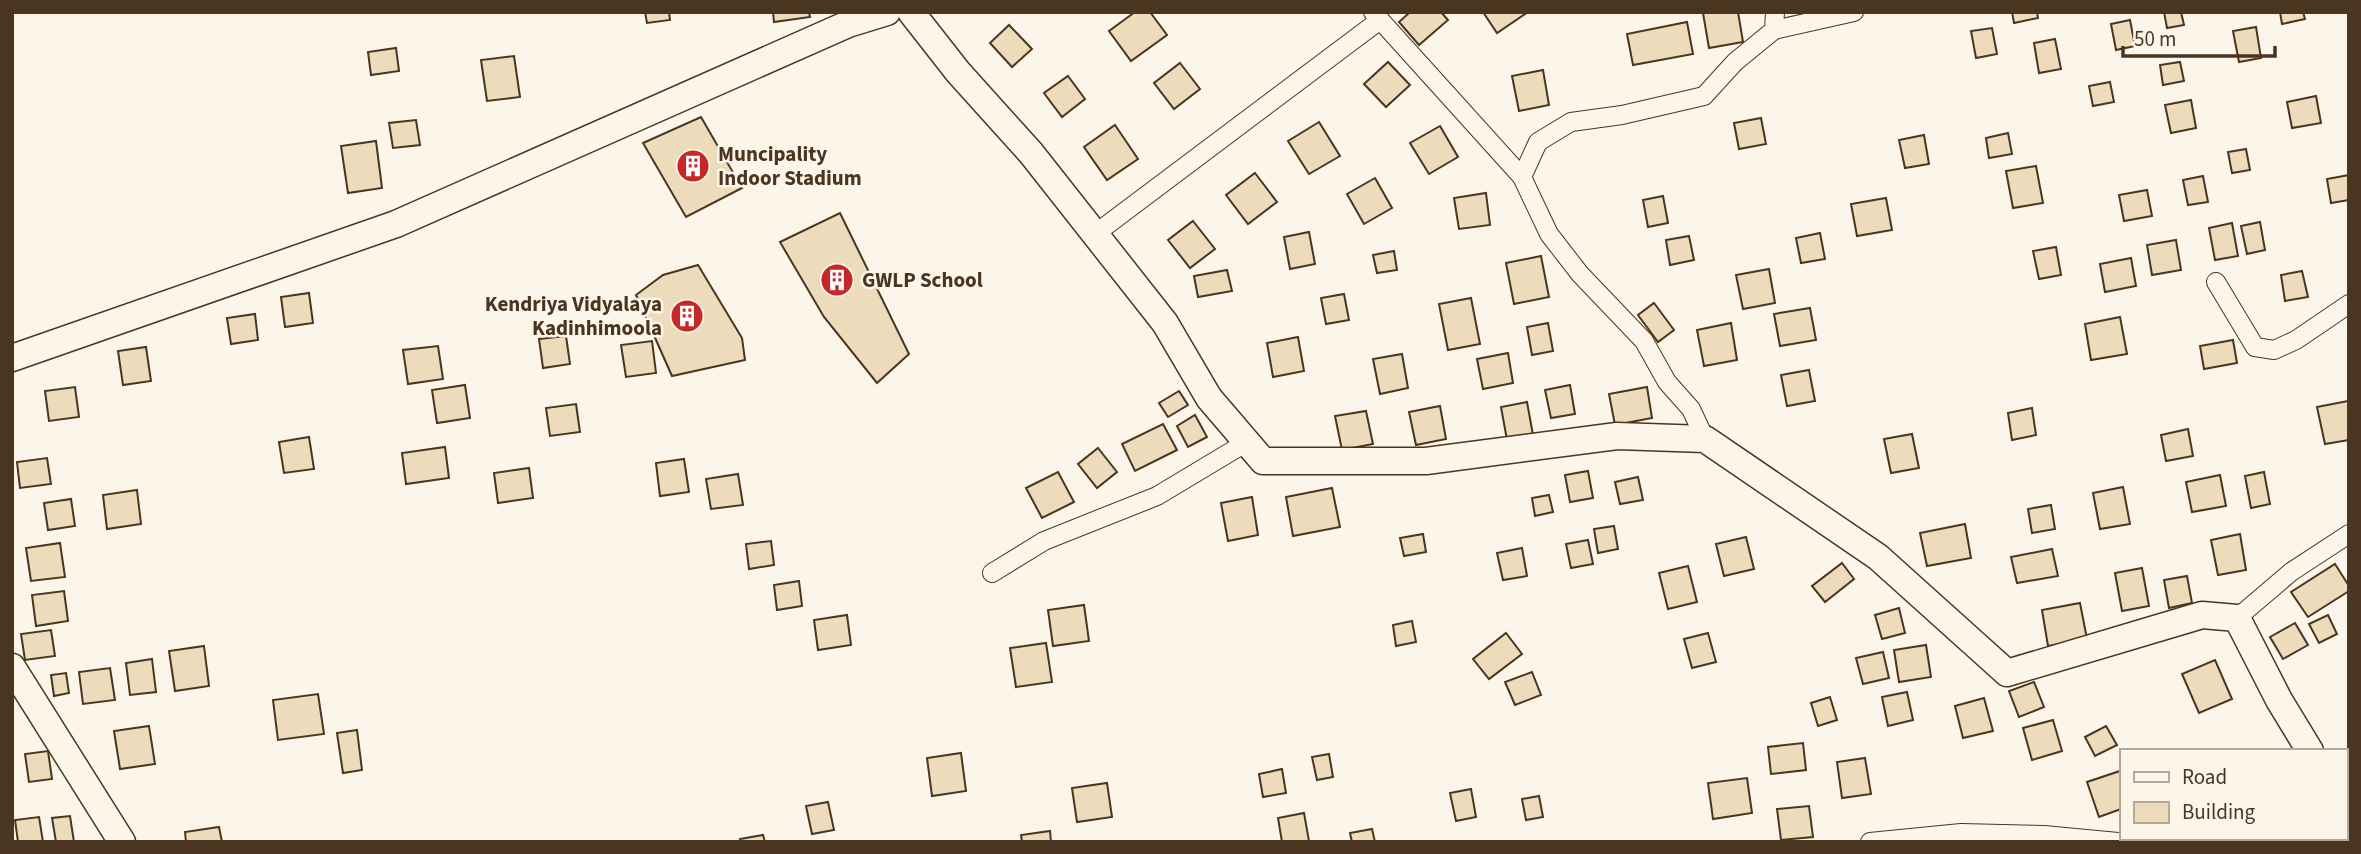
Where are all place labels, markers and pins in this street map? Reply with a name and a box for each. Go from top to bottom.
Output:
place label: Muncipality Indoor Stadium [718,139,862,193]
building icon: Muncipality Indoor Stadium [674,147,712,185]
building icon: GWLP School [818,261,856,299]
place label: GWLP School [862,265,983,295]
place label: Kendriya Vidyalaya Kadinhimoola [485,289,662,343]
building icon: Kendriya Vidyalaya Kadinhimoola [668,297,706,335]

